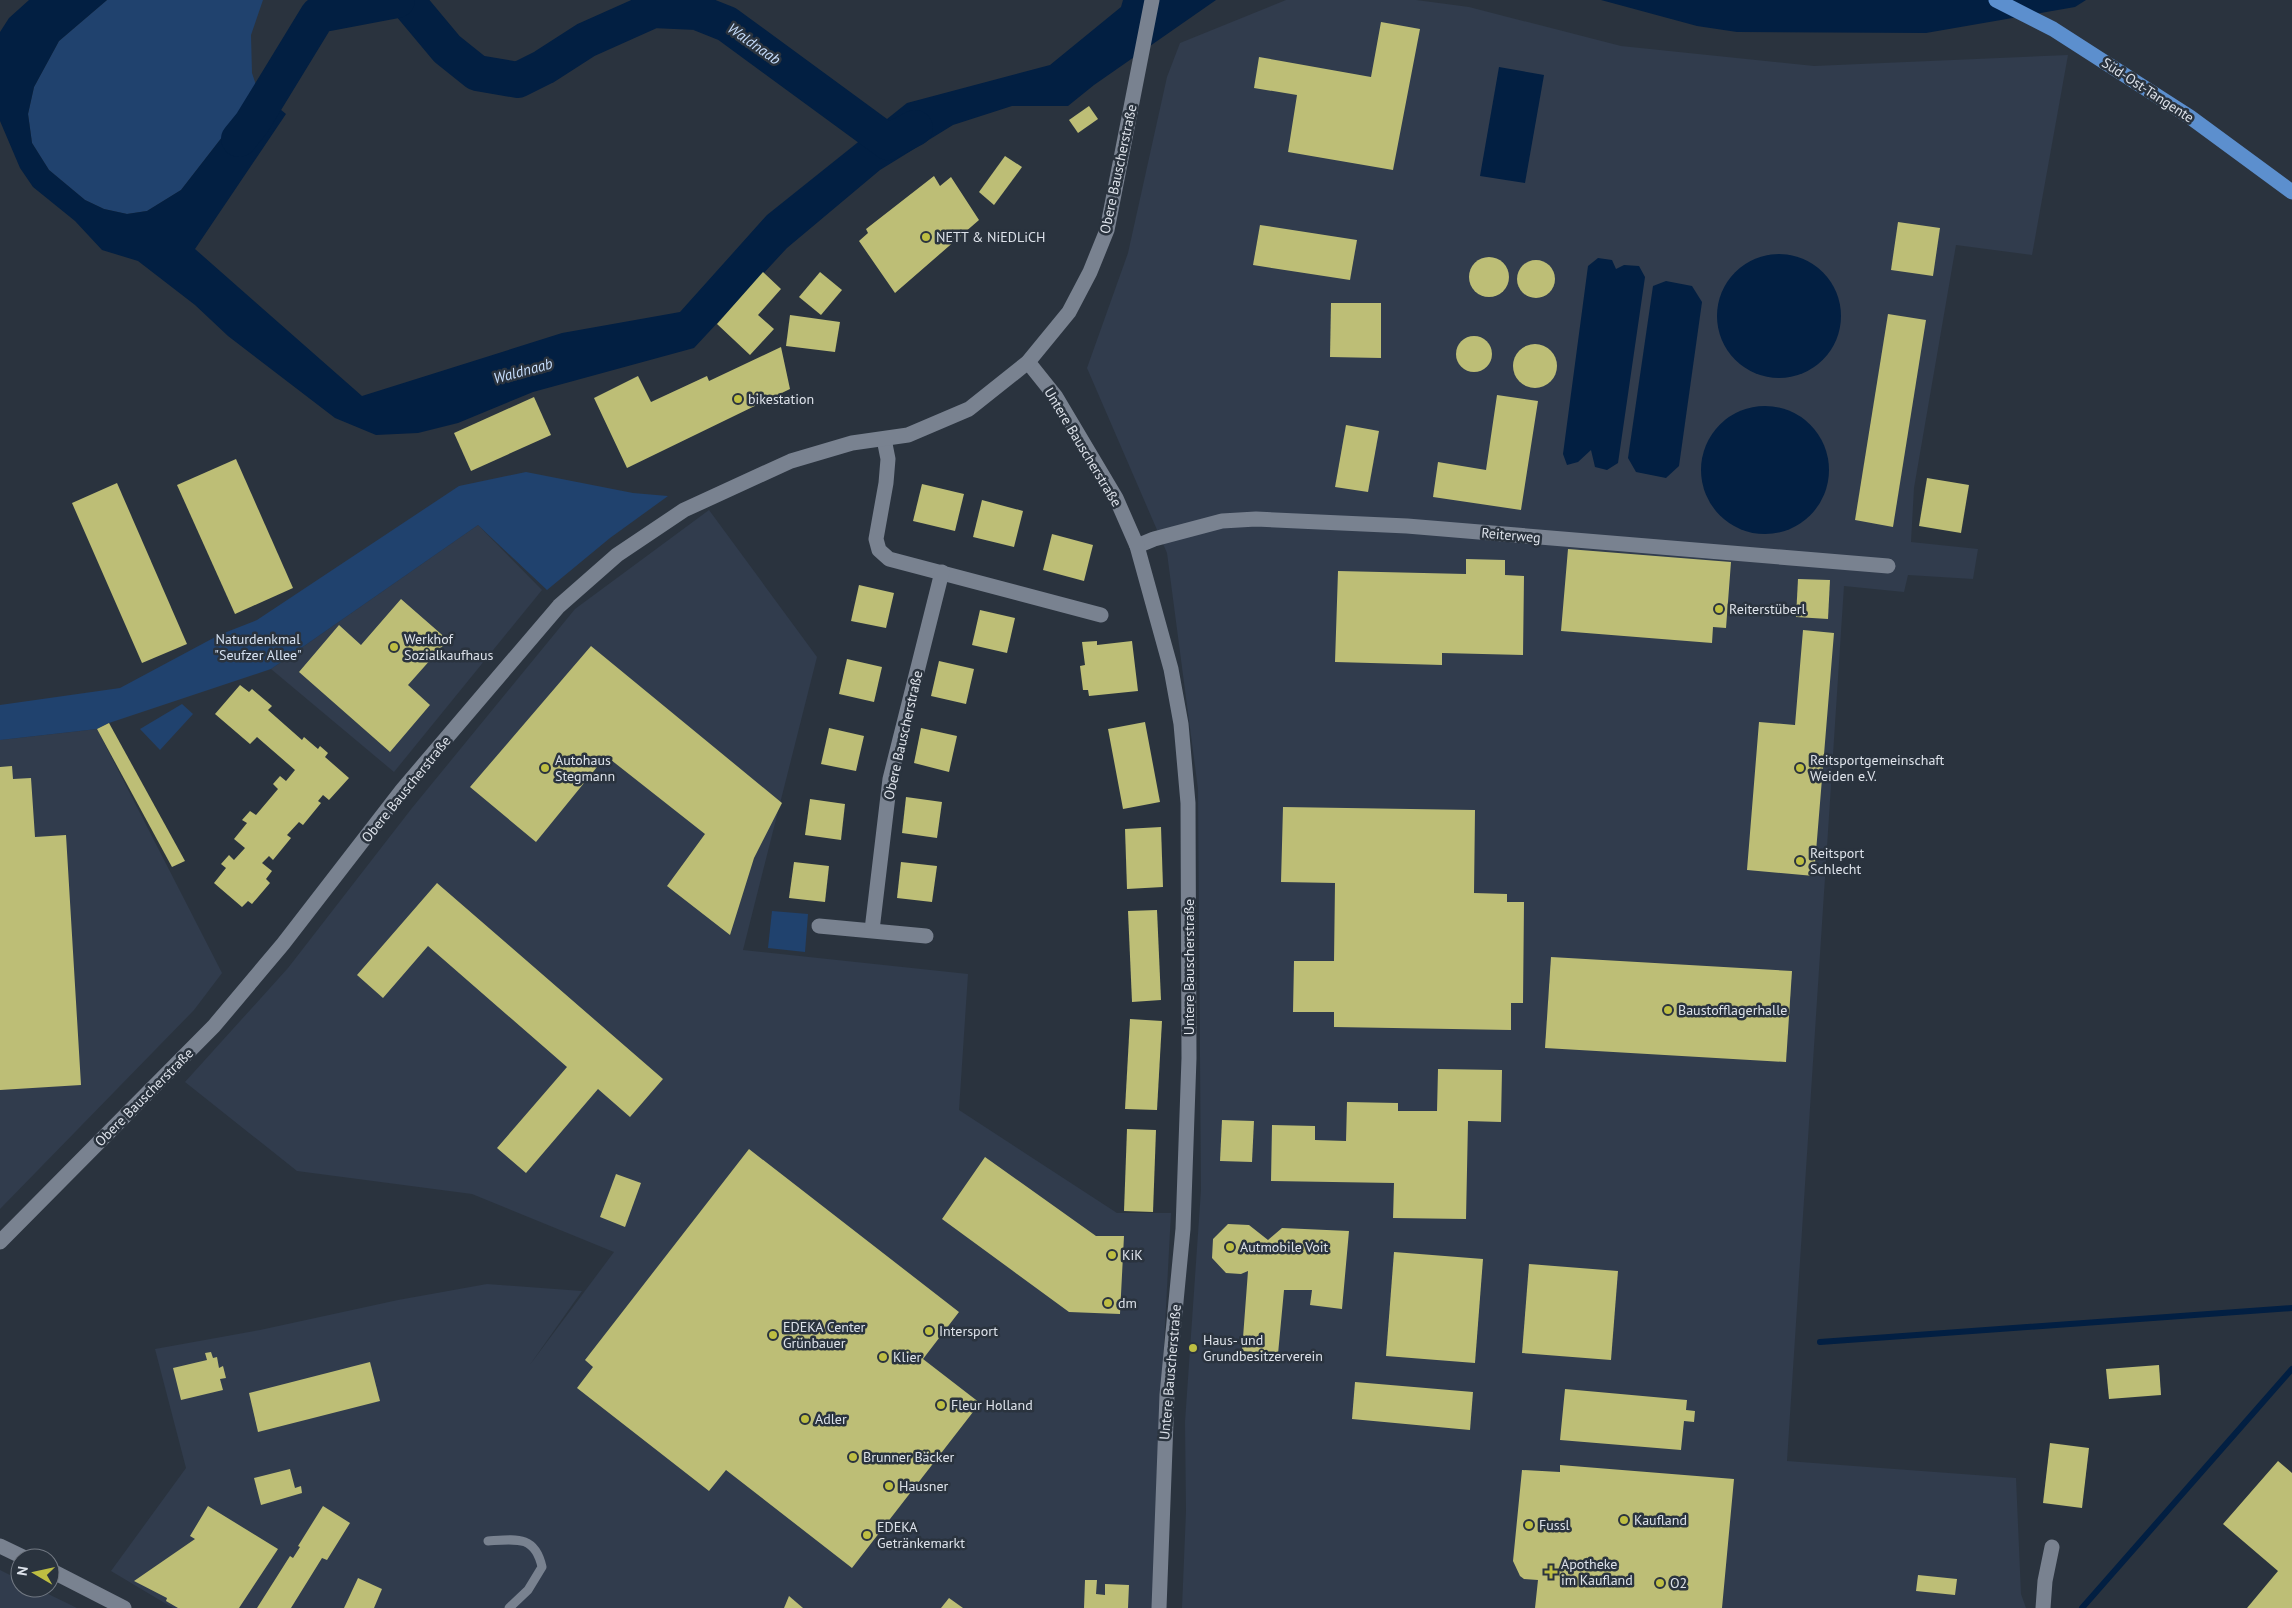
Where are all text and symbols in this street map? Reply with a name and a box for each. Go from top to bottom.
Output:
water label: Waldnaab [724,18,785,69]
street label: Süd-Ost-Tangente [2099,54,2197,126]
street label: Obere Bauscherstraße [1095,103,1141,235]
place label: NETT & NiEDLiCH [936,228,1045,246]
marker: NETT & NiEDLiCH [920,231,932,243]
water label: Waldnaab [491,353,555,388]
street label: Untere Bauscherstraße [1040,384,1126,510]
place label: bikestation [748,390,814,408]
marker: bikestation [732,393,744,405]
street label: Reiterweg [1481,523,1541,547]
place label: Reiterstüberl [1729,600,1806,618]
marker: Reiterstüberl [1713,603,1725,615]
park label: Naturdenkmal "Seufzer Allee" [214,630,302,664]
place label: Werkhof Sozialkaufhaus [404,630,494,664]
marker: Werkhof Sozialkaufhaus [388,641,400,653]
street label: Obere Bauscherstraße [879,669,927,801]
street label: Obere Bauscherstraße [357,732,455,846]
place label: Autohaus Stegmann [555,751,615,785]
place label: Reitsportgemeinschaft Weiden e.V. [1810,751,1945,785]
marker: Autohaus Stegmann [539,762,551,774]
marker: Reitsportgemeinschaft Weiden e.V. [1794,762,1806,774]
place label: Reitsport Schlecht [1810,844,1864,878]
marker: Reitsport Schlecht [1794,855,1806,867]
street label: Untere Bauscherstraße [1180,899,1198,1035]
place label: Baustofflagerhalle [1678,1001,1787,1019]
marker: Baustofflagerhalle [1662,1004,1674,1016]
street label: Obere Bauscherstraße [91,1044,197,1150]
place label: Autmobile Voit [1240,1238,1329,1256]
marker: Autmobile Voit [1224,1241,1236,1253]
place label: KiK [1122,1246,1143,1264]
marker: KiK [1106,1249,1118,1261]
place label: dm [1118,1294,1137,1312]
marker: dm [1102,1297,1114,1309]
street label: Untere Bauscherstraße [1155,1303,1185,1441]
place label: EDEKA Center Grünbauer [783,1318,866,1352]
place label: Intersport [939,1322,998,1340]
marker: Intersport [923,1325,935,1337]
marker: EDEKA Center Grünbauer [767,1329,779,1341]
place label: Haus- und Grundbesitzerverein [1203,1331,1323,1365]
marker: Haus- und Grundbesitzerverein [1187,1342,1199,1354]
place label: Klier [893,1348,921,1366]
marker: Klier [877,1351,889,1363]
place label: Fleur Holland [951,1396,1033,1414]
marker: Fleur Holland [935,1399,947,1411]
place label: Adler [815,1410,847,1428]
marker: Adler [799,1413,811,1425]
place label: Brunner Bäcker [863,1448,954,1466]
marker: Brunner Bäcker [847,1451,859,1463]
place label: Hausner [899,1477,949,1495]
marker: Hausner [883,1480,895,1492]
place label: Kaufland [1634,1511,1687,1529]
marker: Kaufland [1618,1514,1630,1526]
place label: Fussl [1539,1516,1570,1534]
place label: EDEKA Getränkemarkt [877,1518,965,1552]
marker: Fussl [1523,1519,1535,1531]
marker: EDEKA Getränkemarkt [861,1529,873,1541]
north arrow [10,1548,60,1598]
place label: Apotheke im Kaufland [1561,1555,1633,1589]
text: N [13,1565,32,1577]
marker: Apotheke im Kaufland [1545,1566,1557,1578]
place label: O2 [1670,1574,1687,1592]
marker: O2 [1654,1577,1666,1589]

